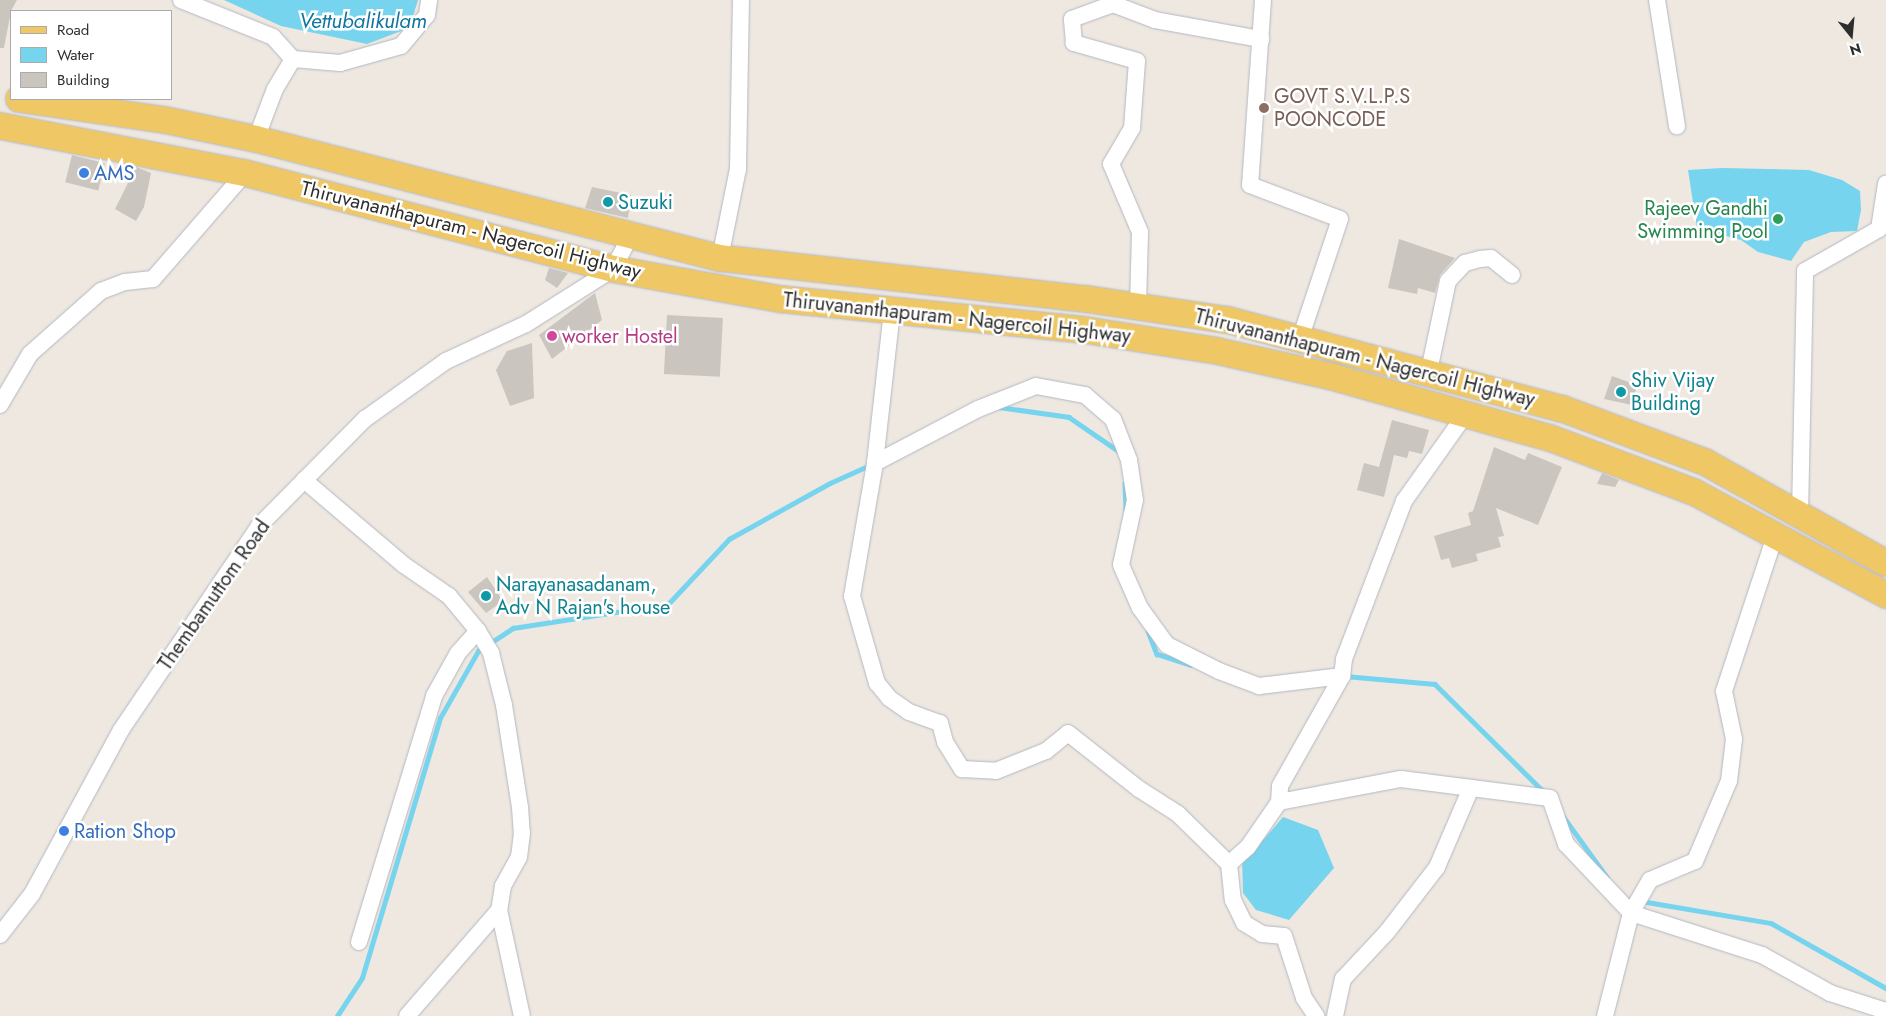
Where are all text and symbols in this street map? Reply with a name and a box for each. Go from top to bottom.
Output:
water label: Vettubalikulam [299,8,427,34]
legend [10,10,172,100]
north arrow [1826,10,1876,60]
text: Road [57,19,89,41]
text: N [1847,38,1864,61]
text: Water [57,44,94,66]
text: Building [57,69,109,91]
place label: GOVT S.V.L.P.S POONCODE [1274,84,1410,131]
marker: GOVT S.V.L.P.S POONCODE [1258,102,1270,114]
place label: AMS [94,161,134,185]
marker: AMS [78,167,90,179]
street label: Thiruvananthapuram - Nagercoil Highway [299,176,643,284]
place label: Suzuki [618,190,673,214]
marker: Suzuki [602,196,614,208]
place label: Rajeev Gandhi Swimming Pool [1637,196,1768,243]
marker: Rajeev Gandhi Swimming Pool [1772,213,1784,225]
street label: Thiruvananthapuram - Nagercoil Highway [782,288,1132,348]
street label: Thiruvananthapuram - Nagercoil Highway [1193,304,1537,412]
place label: worker Hostel [562,324,678,348]
marker: worker Hostel [546,330,558,342]
place label: Shiv Vijay Building [1631,369,1714,416]
marker: Shiv Vijay Building [1615,386,1627,398]
street label: Thembamuttom Road [153,515,275,675]
place label: Narayanasadanam, Adv N Rajan's house [496,572,670,619]
marker: Narayanasadanam, Adv N Rajan's house [480,590,492,602]
place label: Ration Shop [74,819,176,843]
marker: Ration Shop [58,825,70,837]

